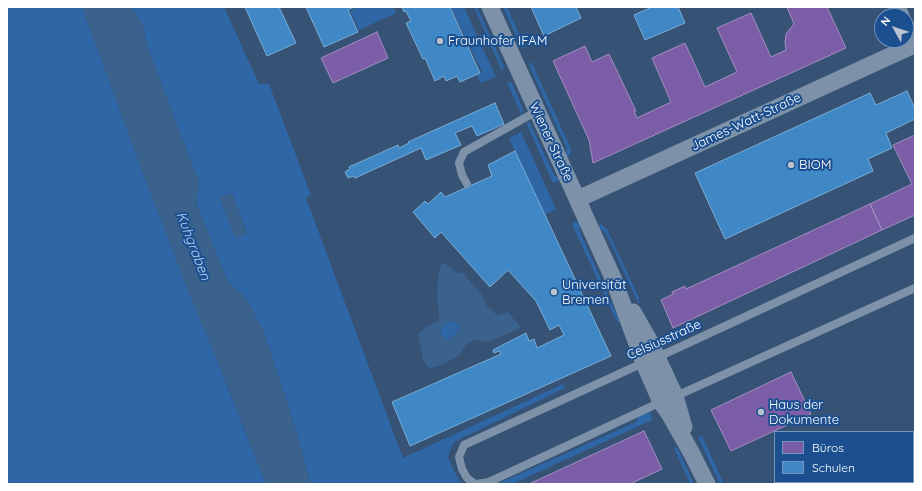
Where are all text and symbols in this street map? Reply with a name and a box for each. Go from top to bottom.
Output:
north arrow [874,8,914,48]
text: N [877,14,893,29]
place label: Fraunhofer IFAM [448,33,547,49]
marker: Fraunhofer IFAM [435,36,445,46]
street label: James-Watt-Straße [689,90,803,154]
street label: Wiener Straße [526,100,576,184]
place label: BIOM [799,157,831,173]
marker: BIOM [786,160,796,170]
water label: Kuhgraben [172,209,214,283]
place label: Universität Bremen [562,277,626,308]
marker: Universität Bremen [549,287,559,297]
street label: Celsiusstraße [624,317,704,363]
place label: Haus der Dokumente [769,397,839,428]
marker: Haus der Dokumente [756,407,766,417]
legend [774,431,914,483]
text: Büros [812,440,844,455]
text: Schulen [812,460,855,475]

